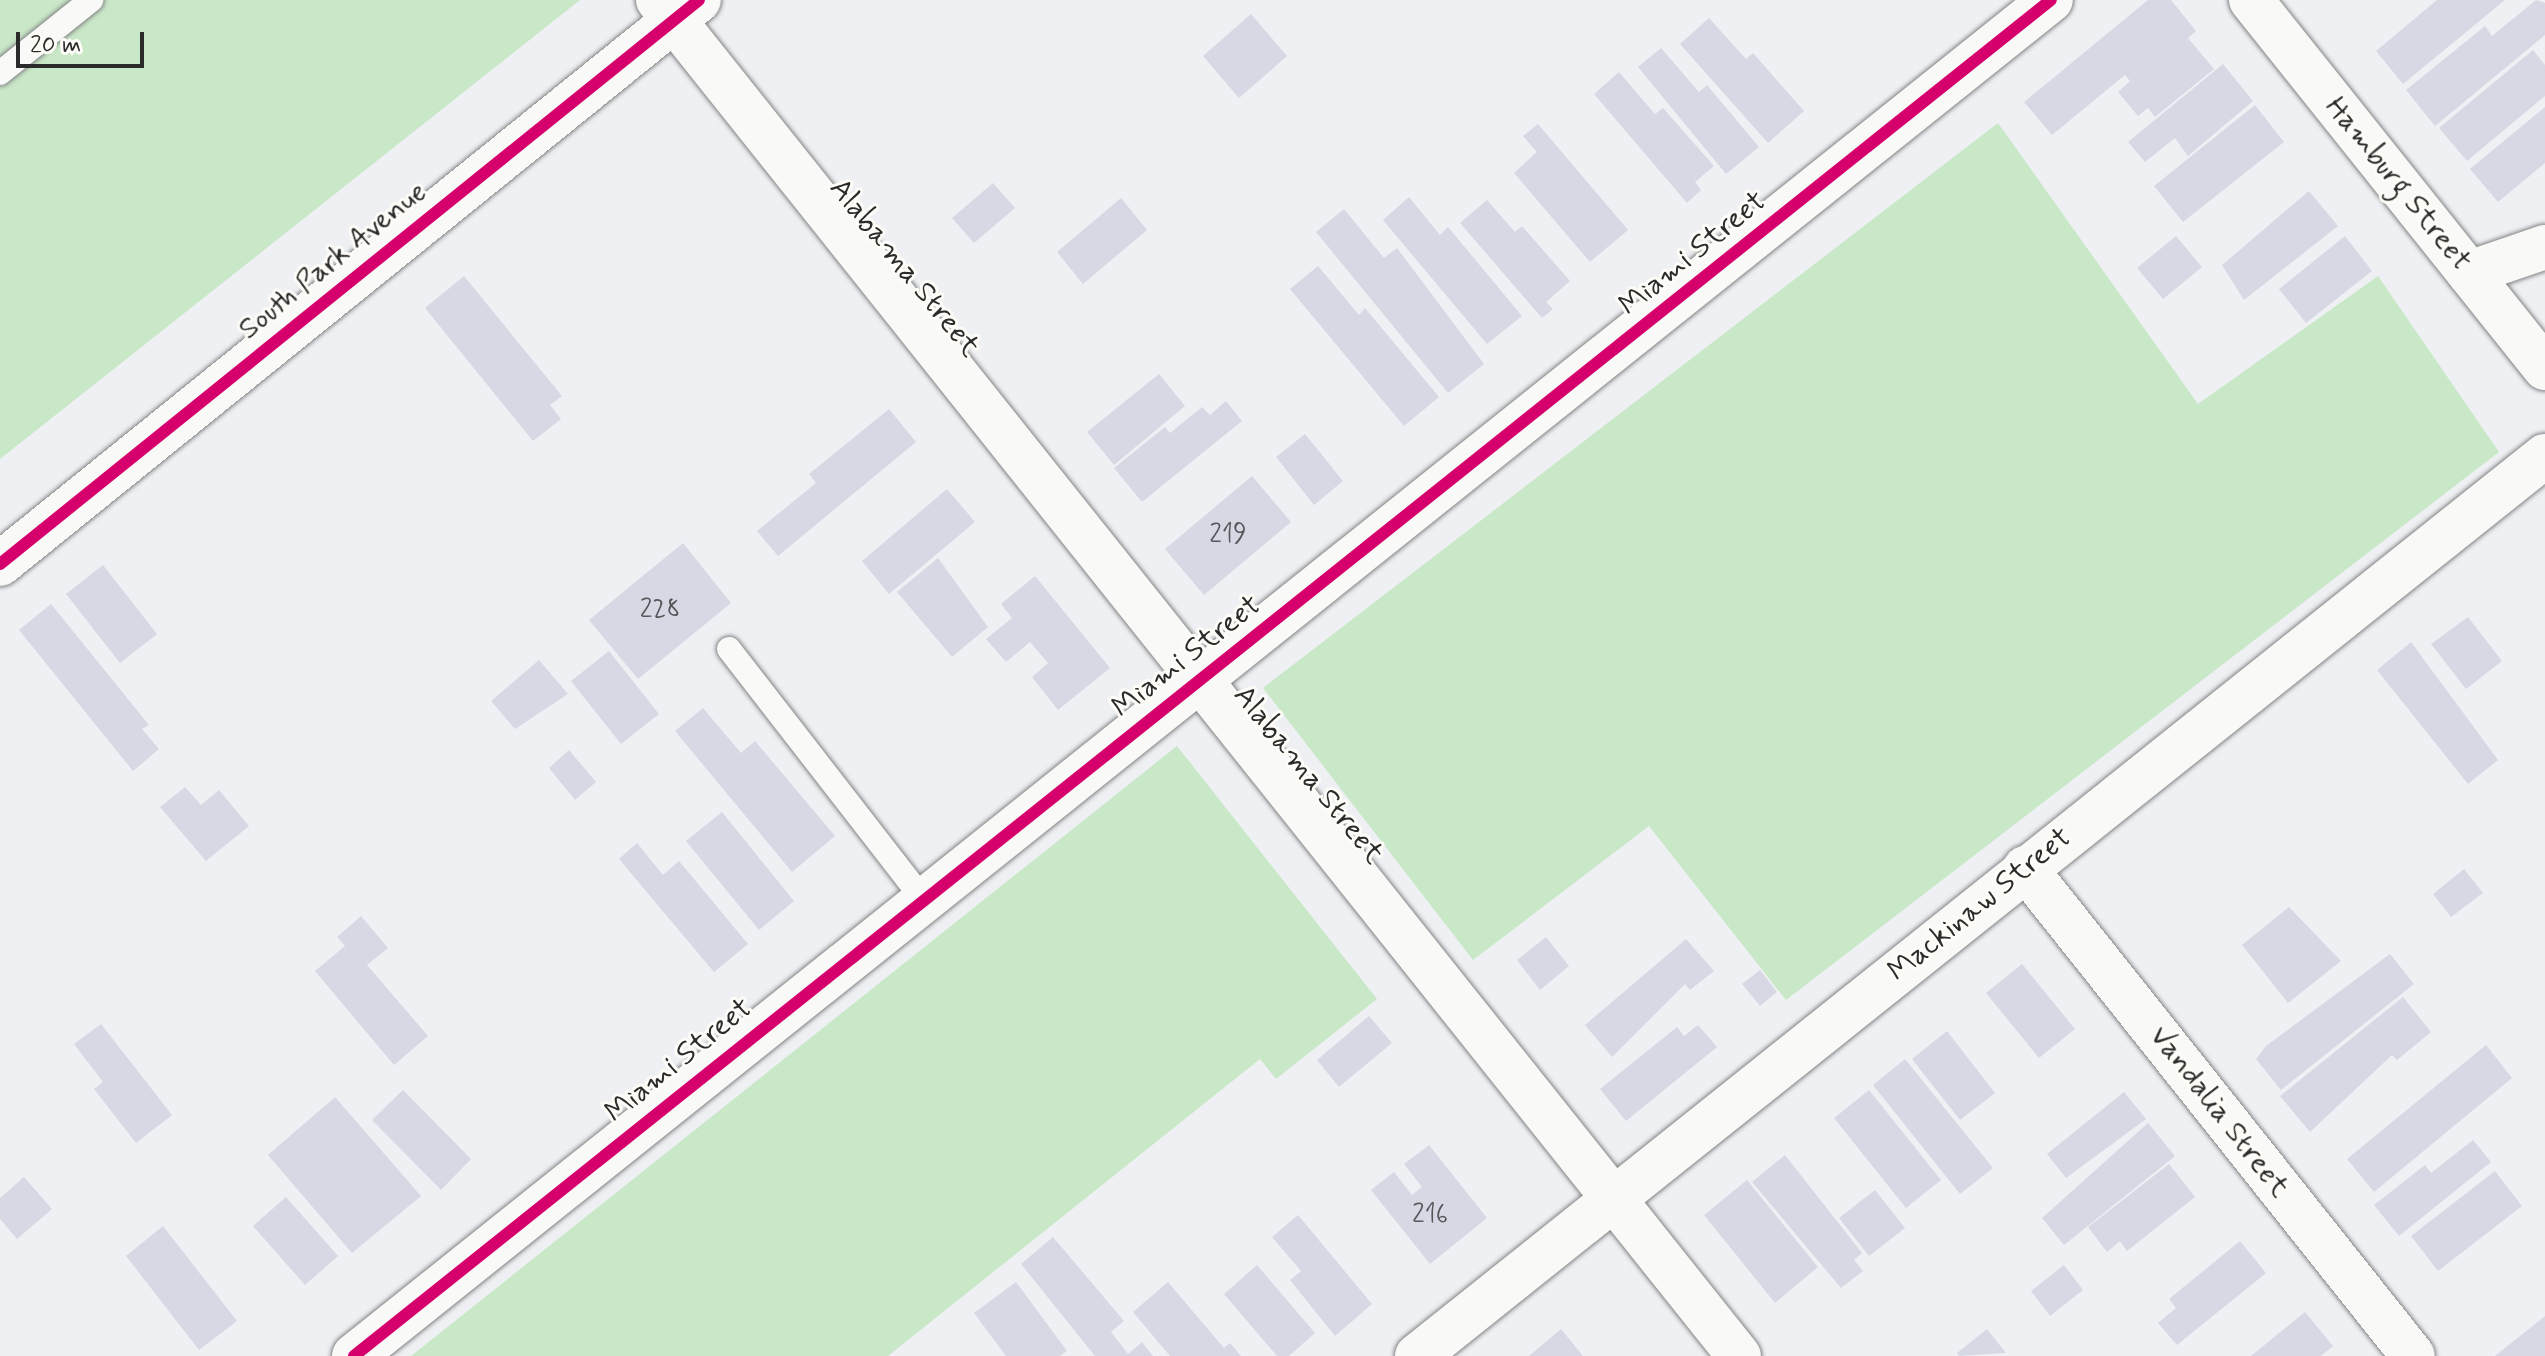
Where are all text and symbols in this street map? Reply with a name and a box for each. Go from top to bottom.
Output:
scale bar [20,16,148,66]
text: 20 m [30,30,81,61]
street label: Hamburg Street [2317,90,2479,278]
street label: Alabama Street [821,171,987,365]
street label: South Park Avenue [230,173,436,349]
street label: Miami Street [1613,184,1773,324]
house number: 219 [1209,520,1247,552]
street label: Miami Street [1106,588,1268,726]
house number: 228 [640,595,680,627]
street label: Alabama Street [1225,678,1391,872]
street label: Mackinaw Street [1882,821,2078,989]
street label: Miami Street [599,991,759,1131]
street label: Vandalia Street [2141,1019,2297,1205]
house number: 216 [1412,1200,1448,1232]

